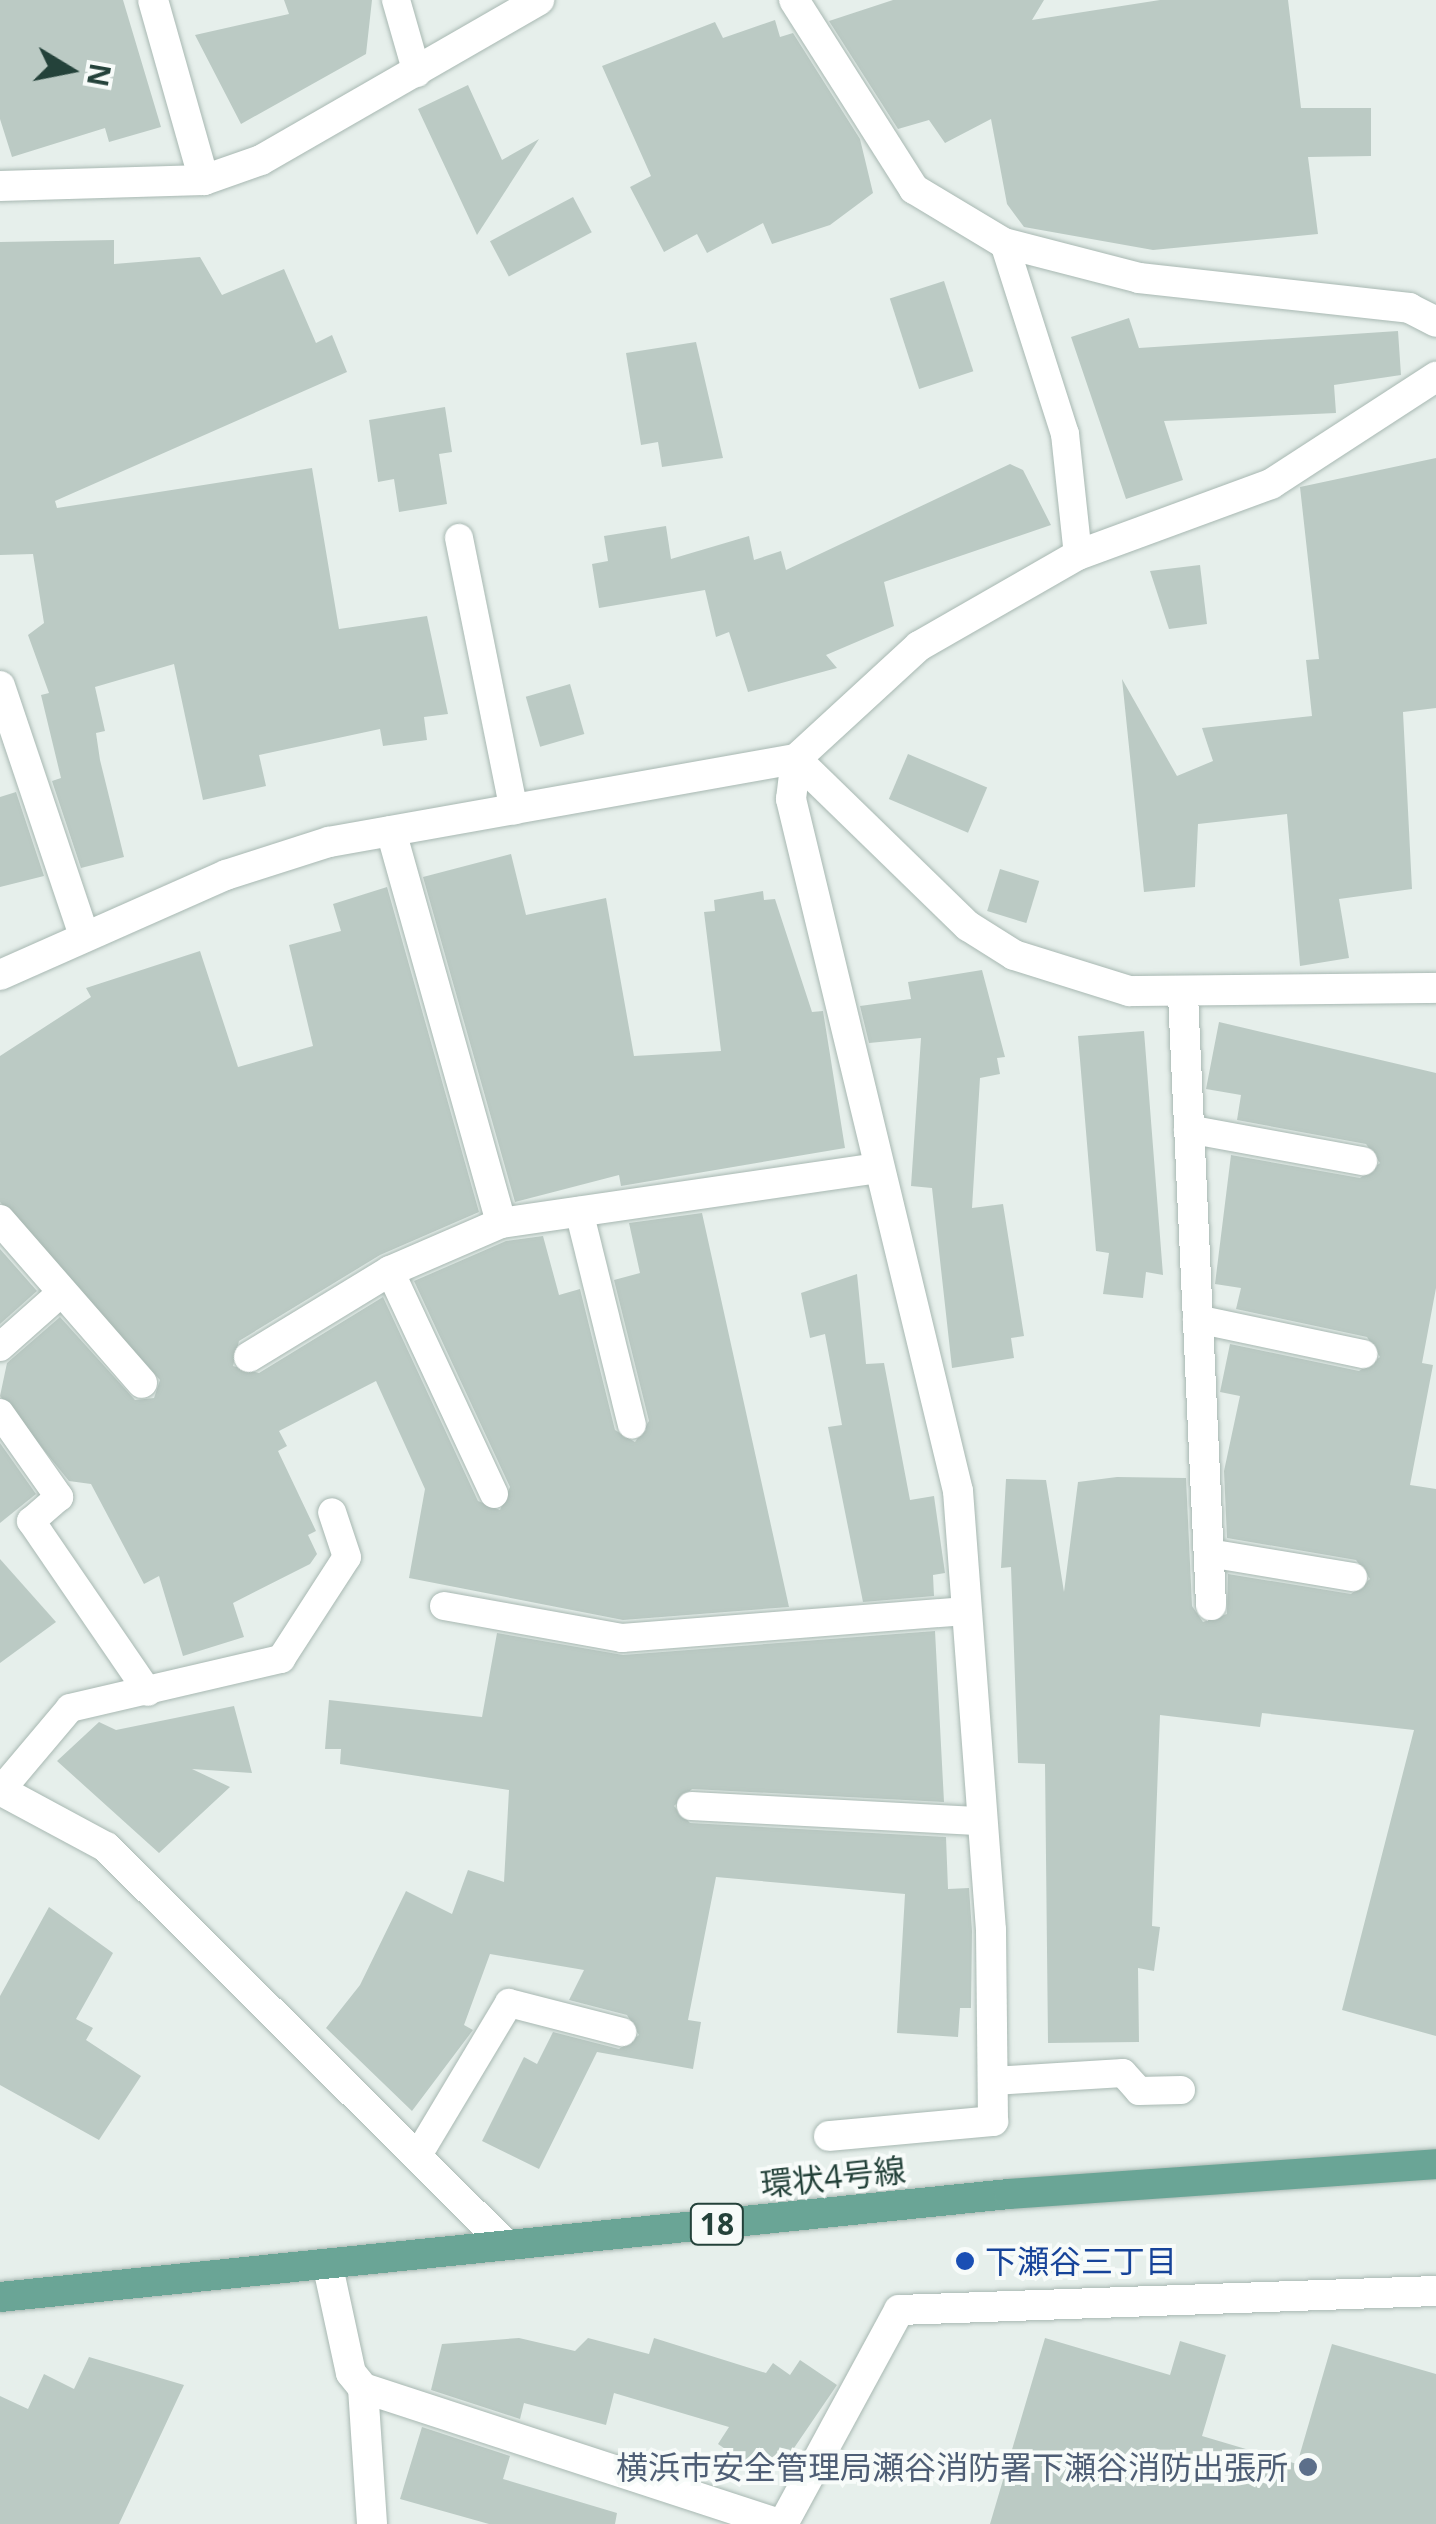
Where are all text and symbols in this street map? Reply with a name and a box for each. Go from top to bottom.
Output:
north arrow [20,20,120,120]
text: N [79,61,120,90]
street label: 環状4号線 [758,2150,908,2204]
road number: 18 [690,2199,744,2249]
place label: 下瀬谷三丁目 [985,2242,1177,2280]
marker: 下瀬谷三丁目 [954,2250,976,2272]
place label: 横浜市安全管理局瀬谷消防署下瀬谷消防出張所 [616,2448,1288,2486]
marker: 横浜市安全管理局瀬谷消防署下瀬谷消防出張所 [1297,2456,1319,2478]

